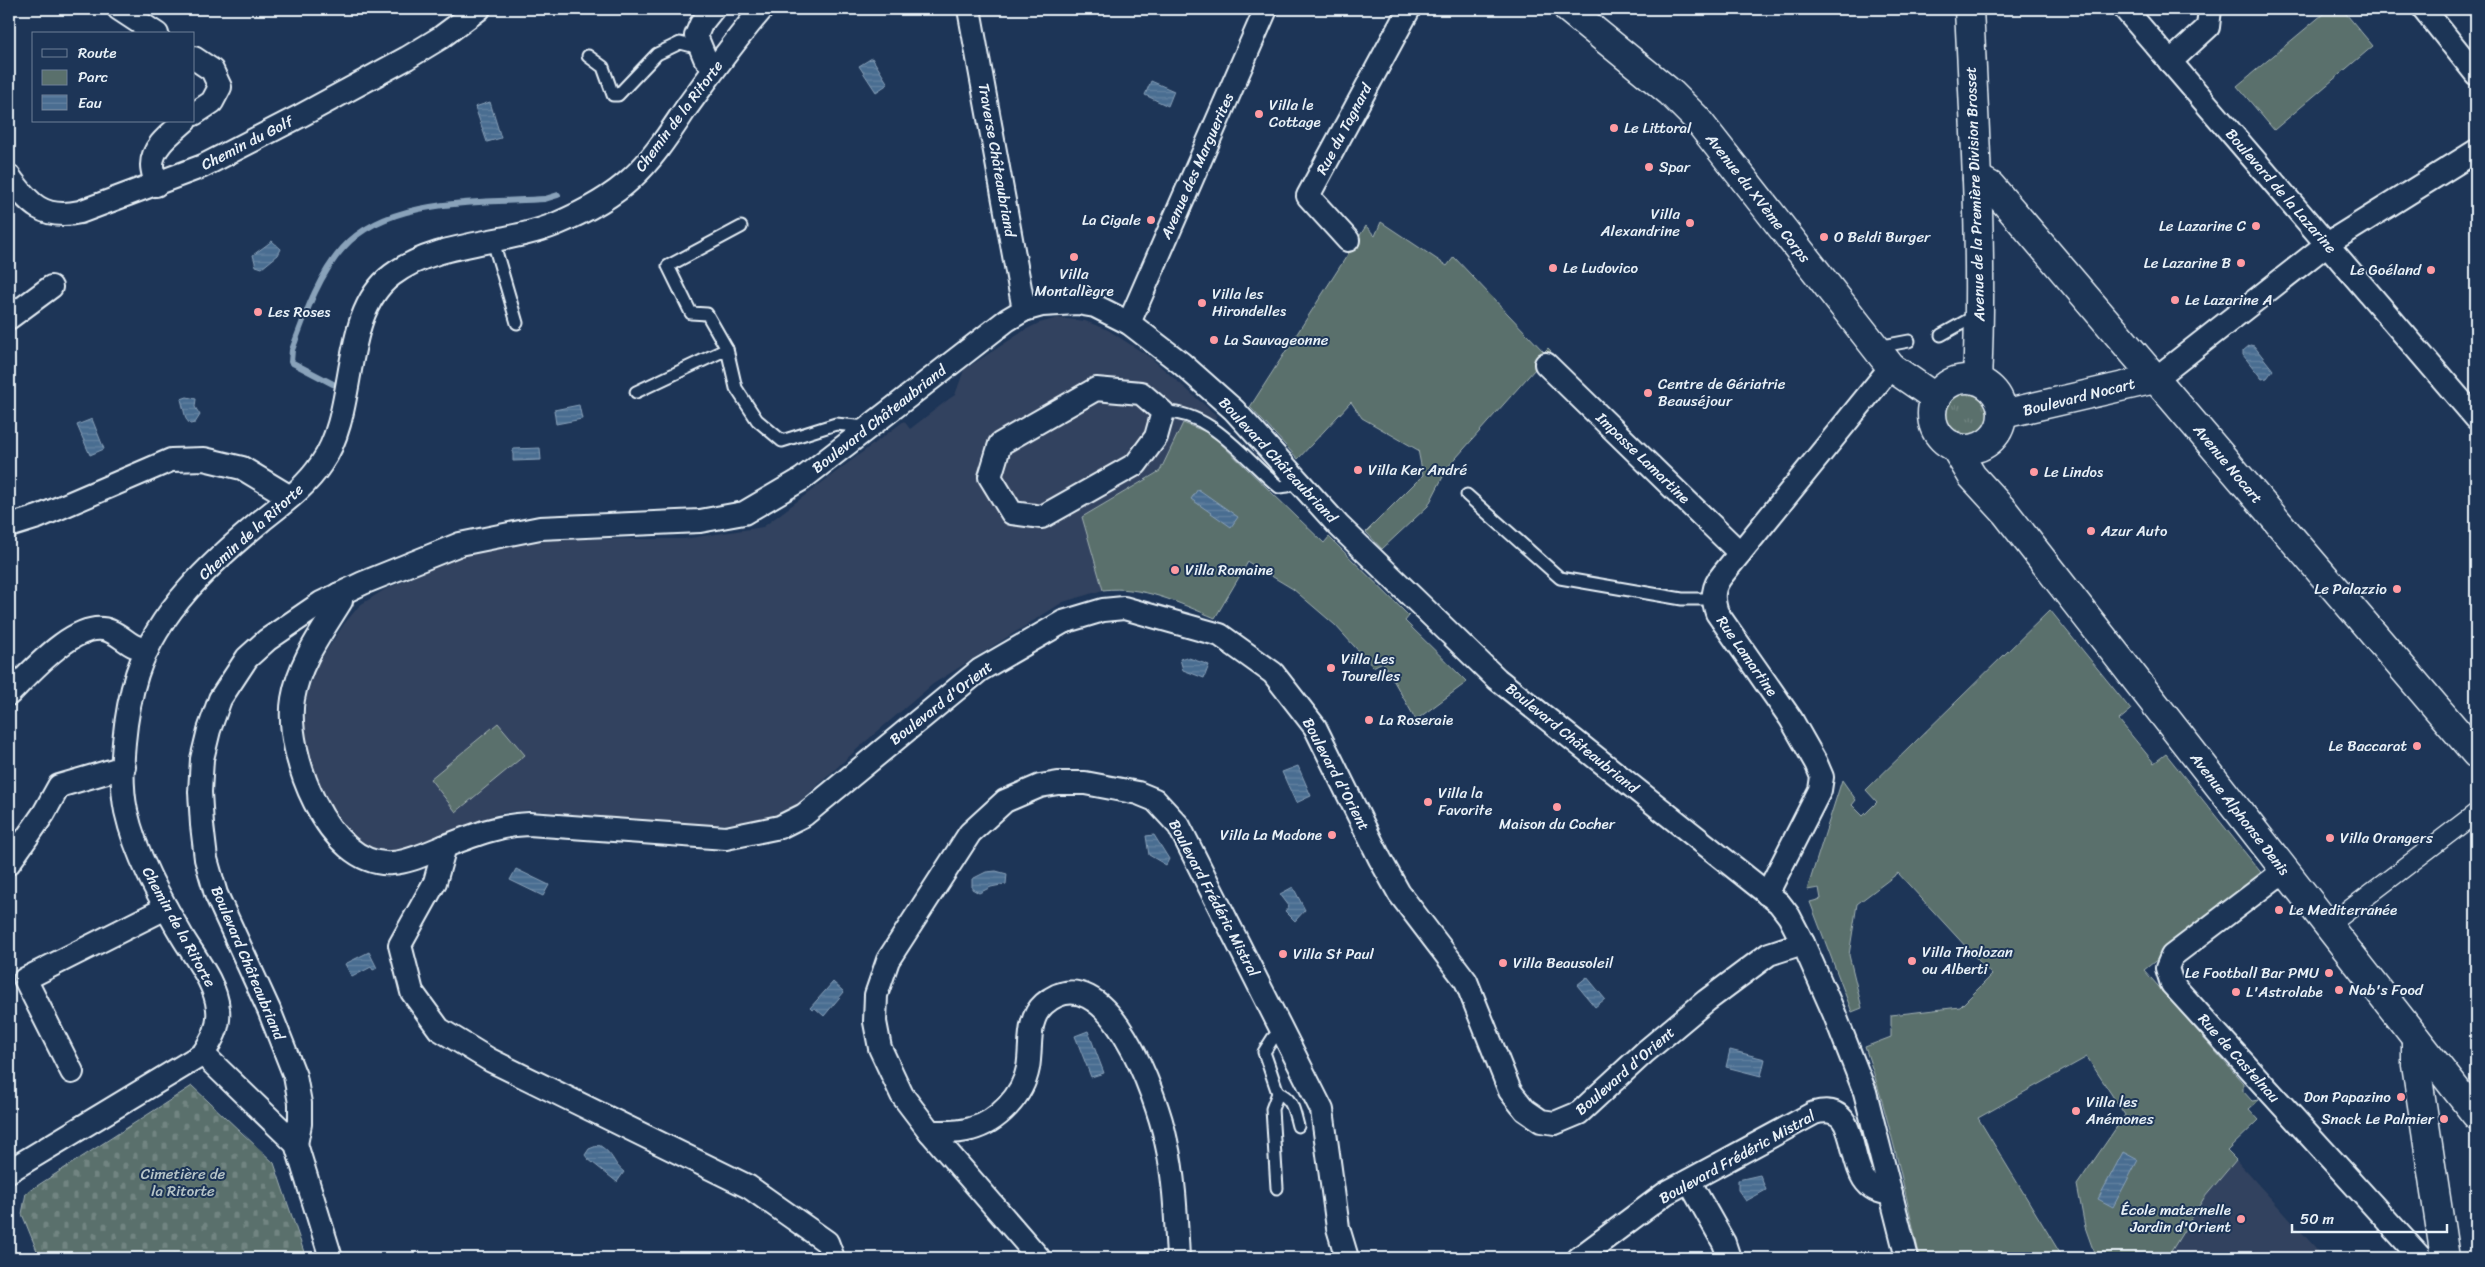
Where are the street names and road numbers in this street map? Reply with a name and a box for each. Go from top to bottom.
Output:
street label: Chemin de la Ritorte [628,54,730,178]
street label: Avenue de la Première Division Brosset [1958,66,1992,323]
street label: Rue du Tagnard [1309,78,1380,179]
street label: Traverse Châteaubriand [971,81,1024,240]
street label: Avenue des Marguerites [1153,88,1241,244]
street label: Chemin du Golf [196,108,299,177]
street label: Boulevard de la Lazarine [2219,122,2343,260]
street label: Avenue du XVème Corps [1698,127,1817,269]
street label: Boulevard Châteaubriand [806,357,953,480]
street label: Boulevard Nocart [2020,370,2138,424]
street label: Boulevard Châteaubriand [1212,391,1345,530]
street label: Impasse Lamartine [1589,405,1696,510]
street label: Avenue Nocart [2186,418,2270,510]
street label: Chemin de la Ritorte [192,477,310,587]
street label: Rue Lamartine [1709,610,1785,702]
street label: Boulevard d'Orient [884,654,999,752]
street label: Boulevard Châteaubriand [1500,676,1645,801]
street label: Boulevard d'Orient [1295,713,1377,836]
street label: Avenue Alphonse Denis [2183,746,2297,882]
street label: Boulevard Frédéric Mistral [1161,814,1267,982]
street label: Chemin de la Ritorte [135,862,223,992]
street label: Boulevard Châteaubriand [204,882,293,1045]
street label: Rue de Castelnau [2191,1007,2287,1109]
street label: Boulevard d'Orient [1569,1020,1681,1122]
street label: Boulevard Frédéric Mistral [1654,1103,1821,1211]

